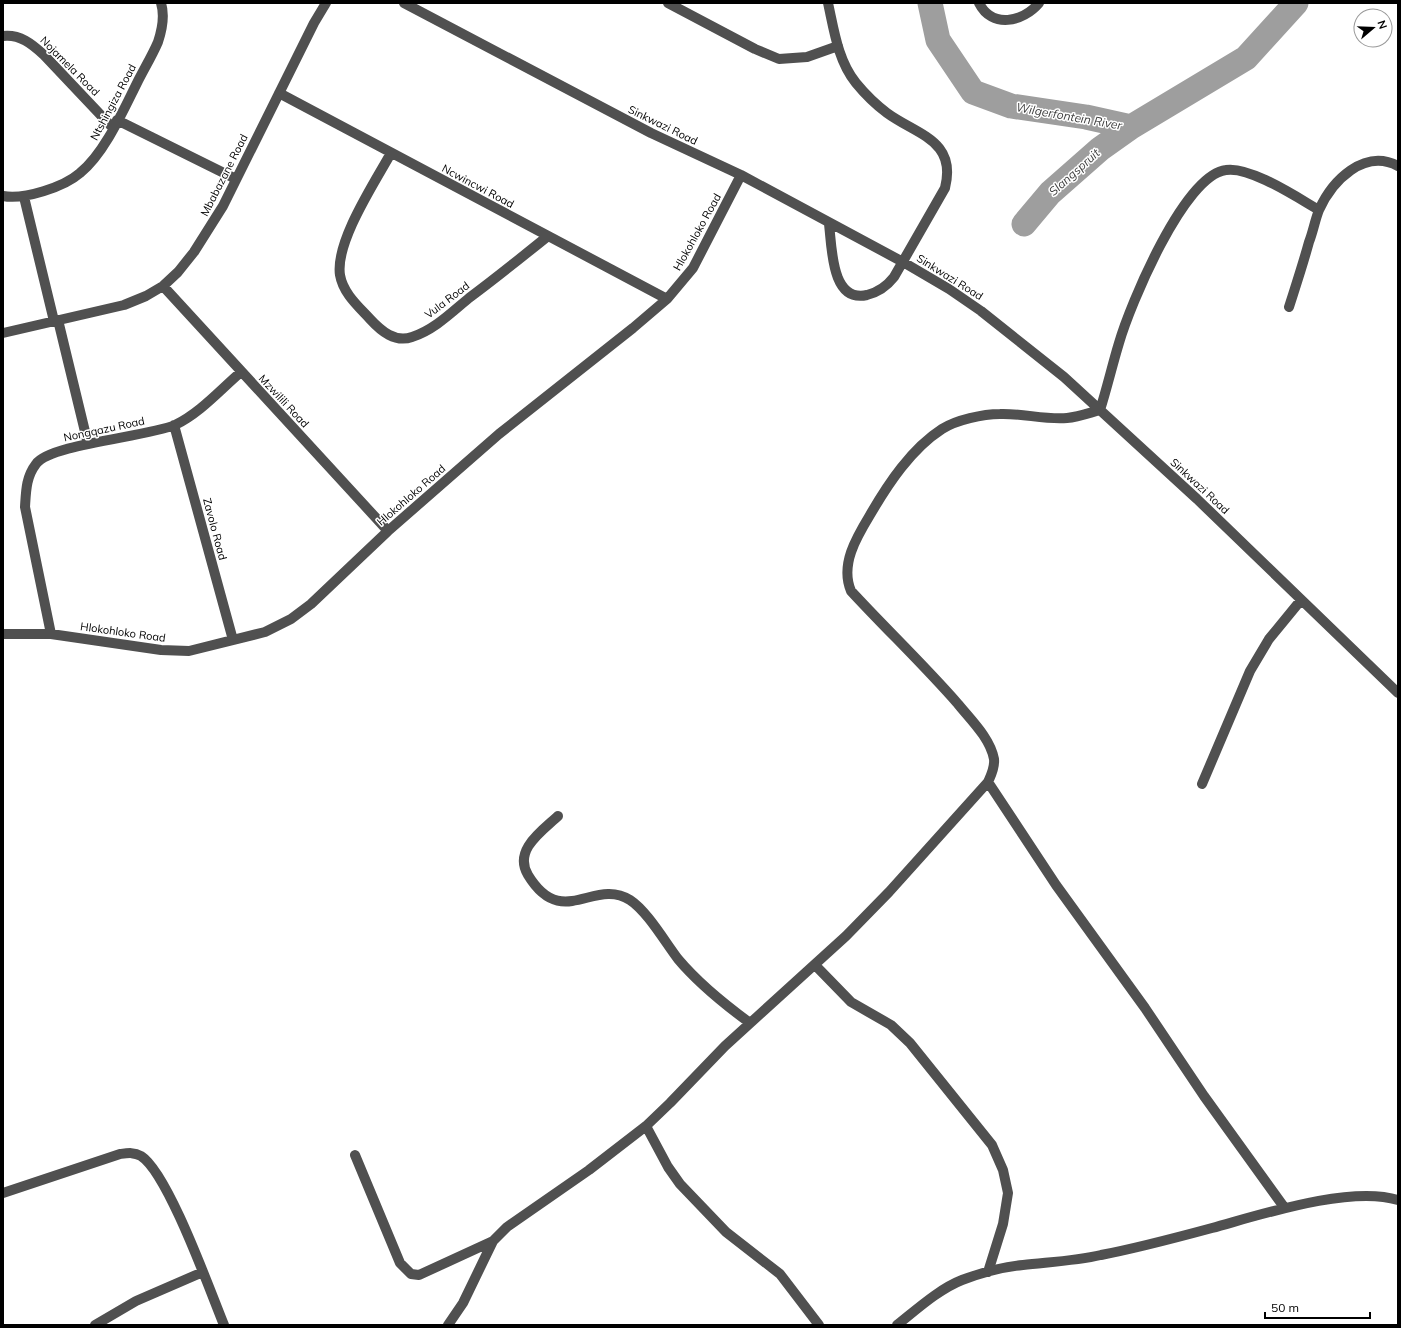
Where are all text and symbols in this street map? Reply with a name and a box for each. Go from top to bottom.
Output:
north arrow [1353,8,1393,48]
text: N [1374,19,1390,31]
street label: Nojamela Road [37,33,103,99]
street label: Ntshingiza Road [87,61,139,143]
water label: Wilgerfontein River [1015,99,1124,133]
street label: Sinkwazi Road [626,102,700,148]
street label: Mbabazane Road [197,132,251,218]
water label: Slangspruit [1045,145,1103,199]
street label: Ncwincwi Road [439,161,517,211]
street label: Hlokohloko Road [670,191,724,273]
street label: Sinkwazi Road [914,251,986,303]
street label: Vula Road [422,279,472,321]
street label: Mzwilili Road [256,372,312,430]
street label: Nongqazu Road [62,414,146,444]
street label: Sinkwazi Road [1168,455,1232,517]
street label: Hlokohloko Road [374,461,448,529]
street label: Zavolo Road [200,496,230,562]
street label: Hlokohloko Road [79,619,167,645]
scale bar [1265,1294,1370,1320]
text: 50 m [1271,1300,1299,1315]

